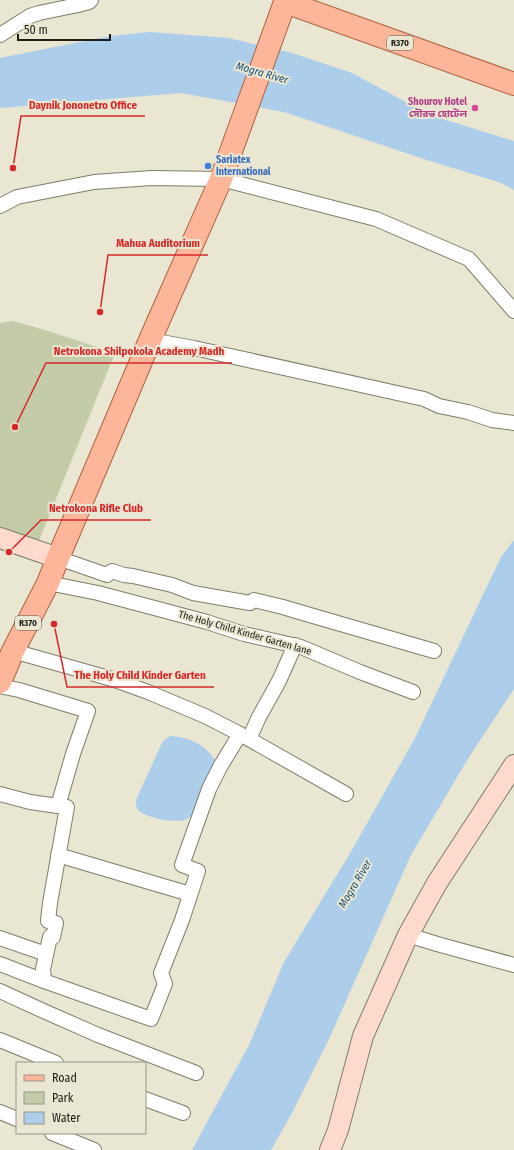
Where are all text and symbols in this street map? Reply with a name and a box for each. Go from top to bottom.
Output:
scale bar [18,16,110,42]
text: 50 m [24,23,48,37]
road number: R370 [387,36,413,50]
water label: Mogra River [234,59,291,87]
callout: Daynik Jononetro Office [21,93,145,116]
place label: Shourov Hotel সৌরভ হোটেল [408,96,467,120]
text: Daynik Jononetro Office [29,99,137,112]
marker: Shourov Hotel সৌরভ হোটেল [470,103,480,113]
place label: Sariatex International [216,154,271,178]
marker: Sariatex International [203,161,213,171]
callout: Mahua Auditorium [108,232,208,255]
text: Mahua Auditorium [116,237,200,250]
callout: Netrokona Shilpokola Academy Madh [46,340,232,363]
text: Netrokona Shilpokola Academy Madh [54,345,224,358]
callout: Netrokona Rifle Club [41,497,151,520]
text: Netrokona Rifle Club [49,502,143,515]
street label: The Holy Child Kinder Garten lane [177,608,313,658]
road number: R370 [15,616,41,630]
callout: The Holy Child Kinder Garten [67,664,214,687]
text: The Holy Child Kinder Garten [74,669,206,682]
water label: Mogra River [336,857,375,910]
legend [16,1062,146,1134]
text: Road [52,1071,77,1085]
text: Park [52,1091,74,1105]
text: Water [52,1111,81,1125]

